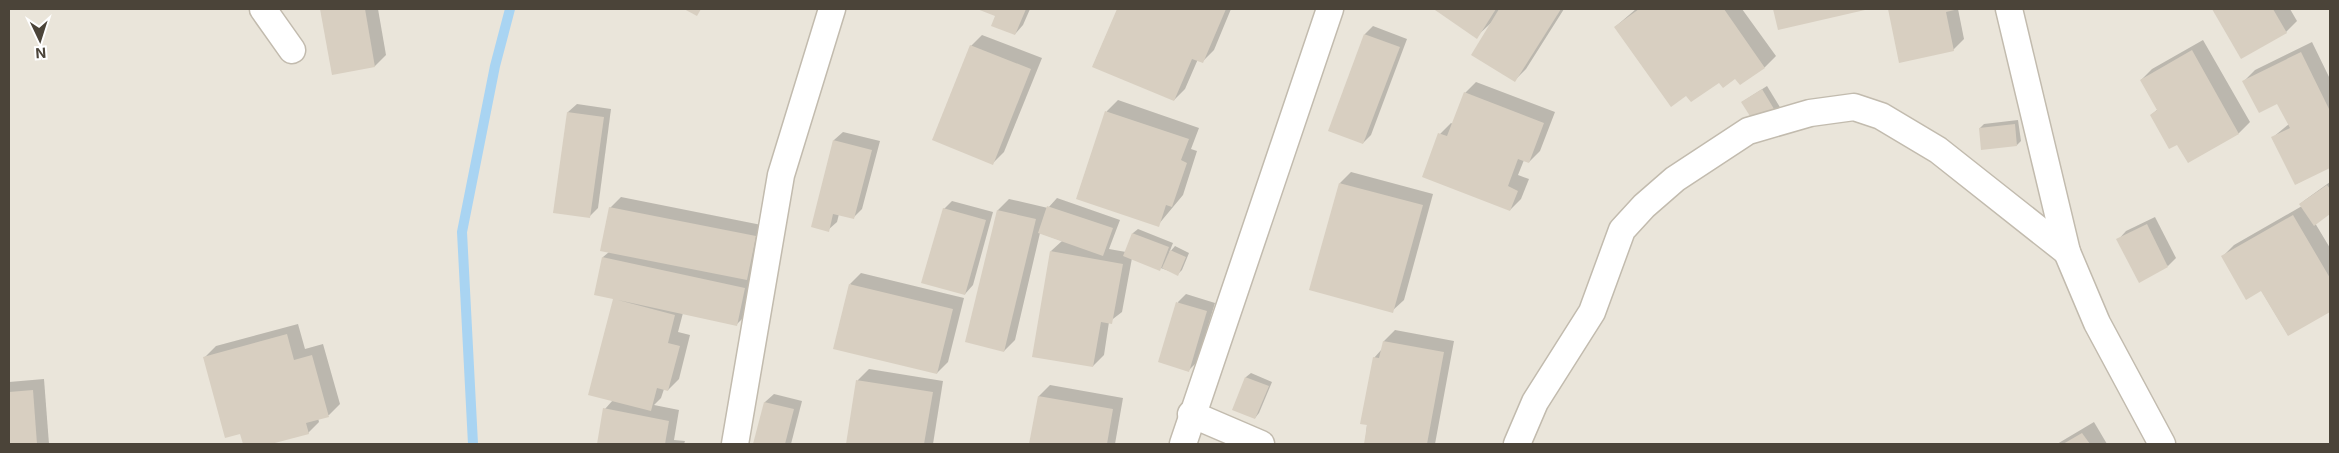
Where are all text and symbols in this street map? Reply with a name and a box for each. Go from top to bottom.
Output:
north arrow [15,15,65,65]
text: N [35,45,47,62]

